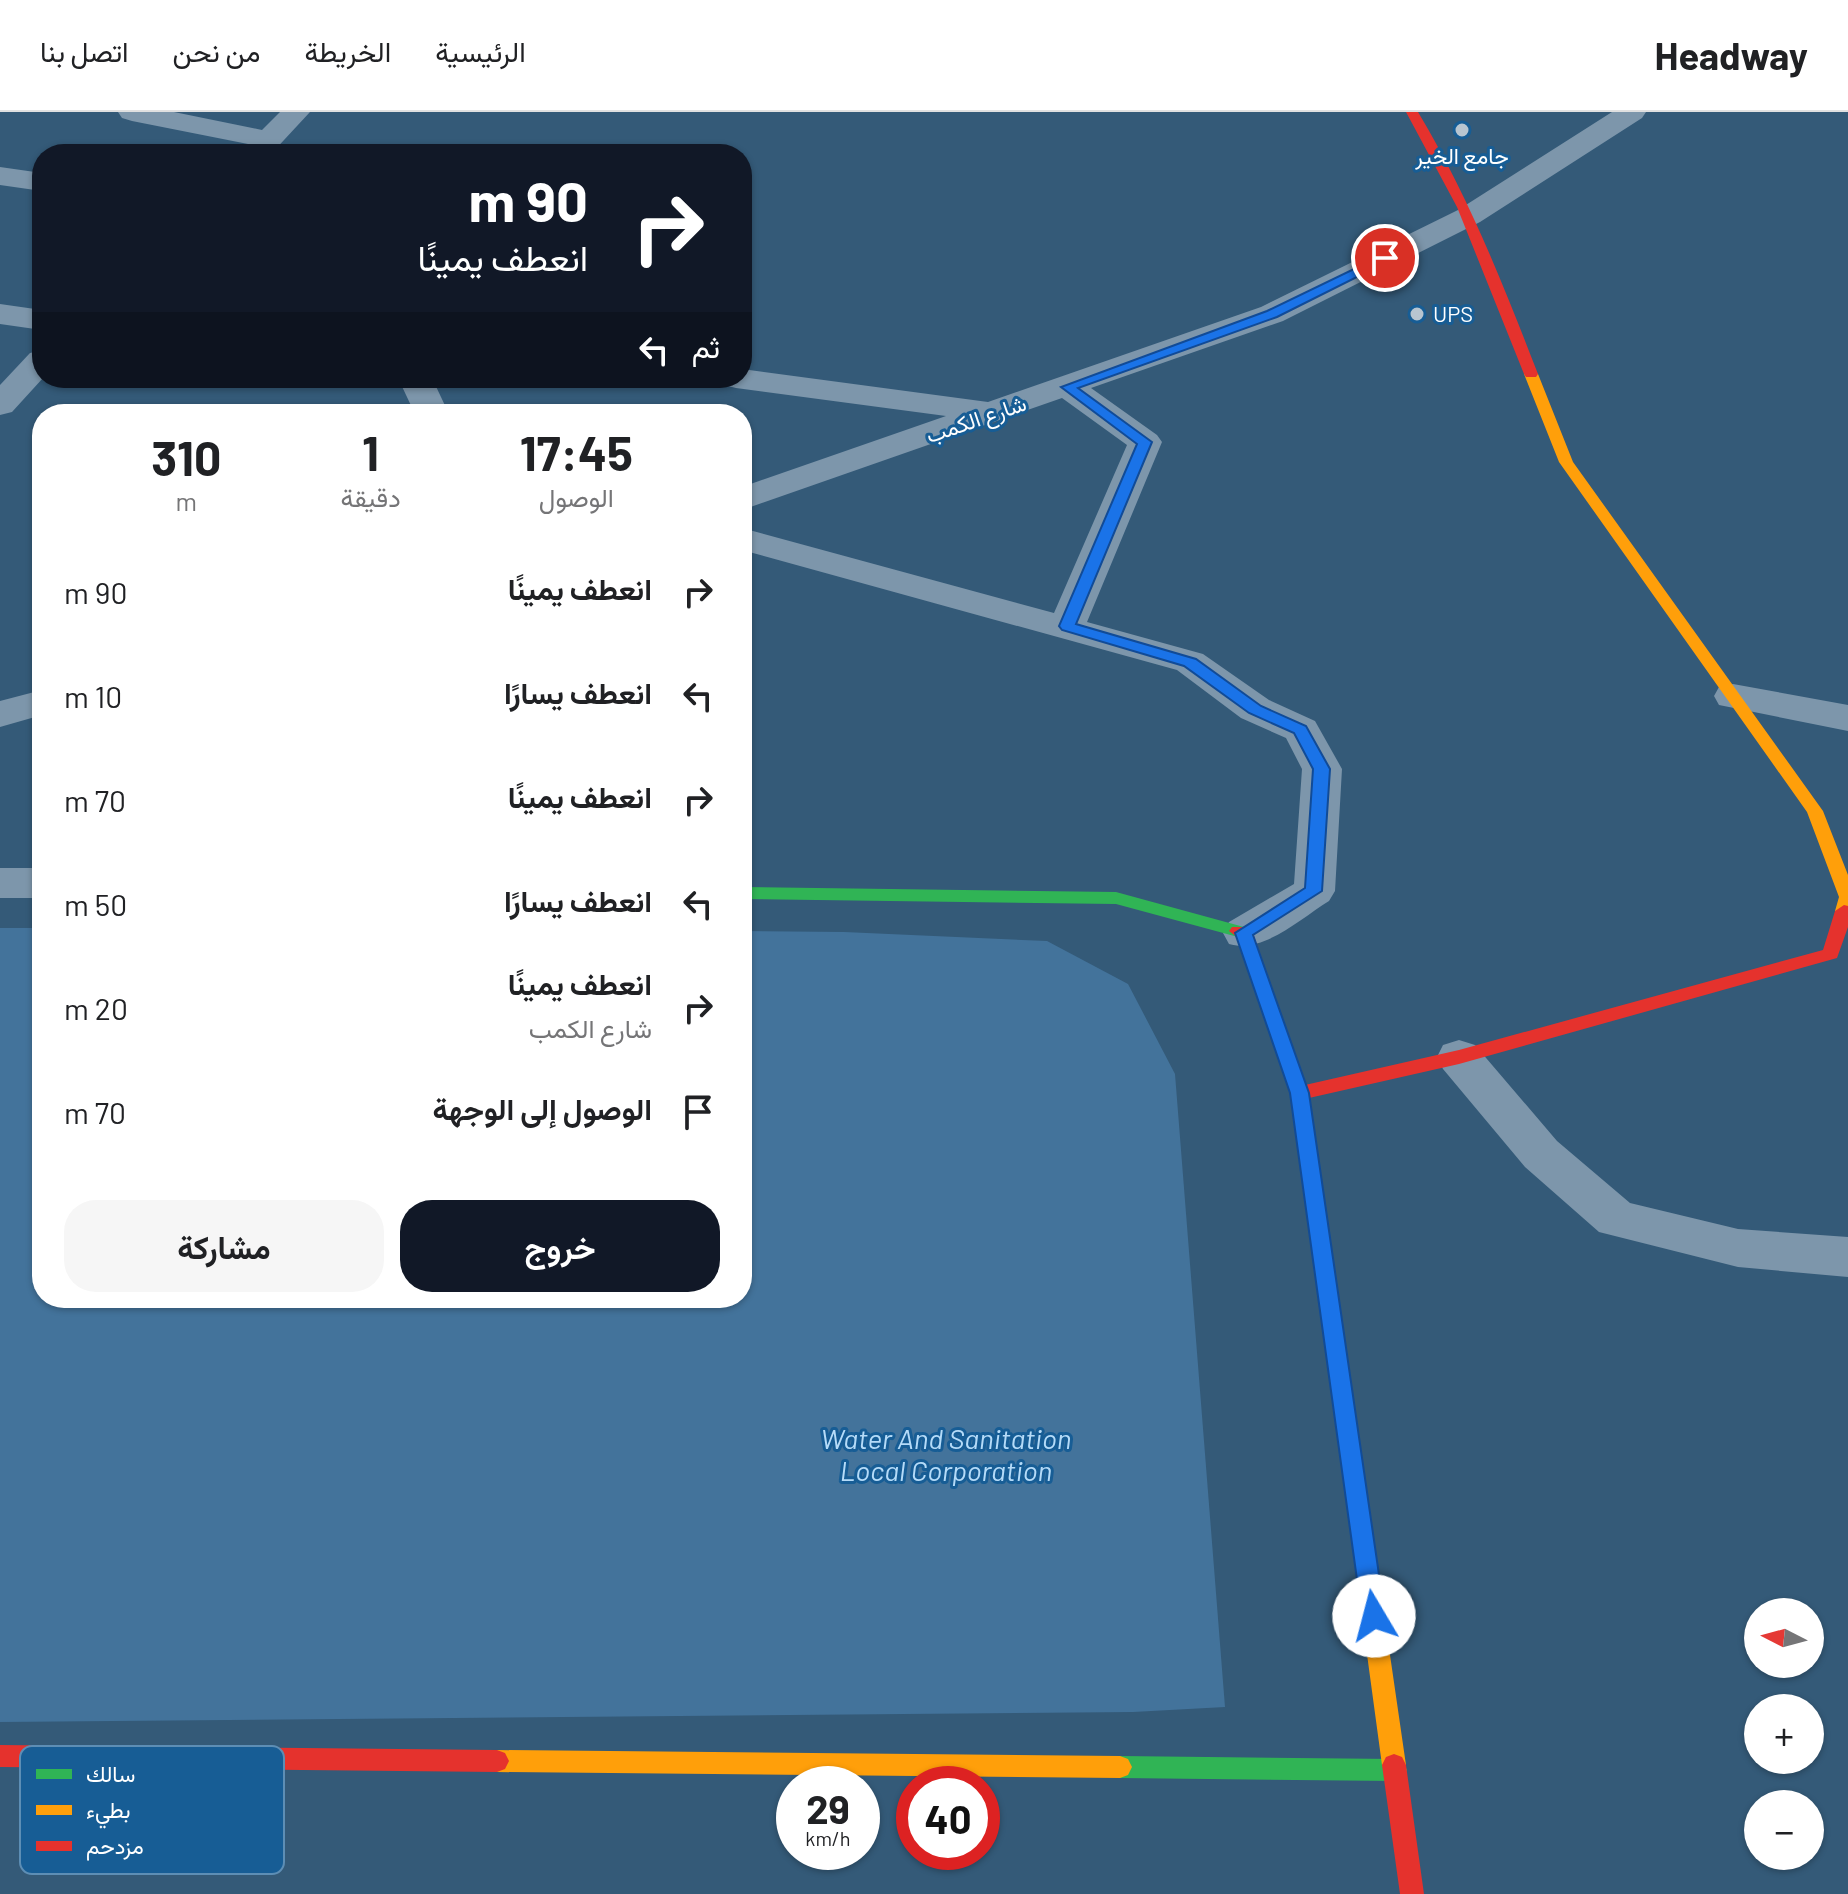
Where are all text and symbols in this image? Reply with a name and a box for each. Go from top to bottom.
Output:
text: Headway [1655,32,1808,78]
text: اتصل بنا [40,34,129,68]
text: من نحن [173,34,261,68]
text: الخريطة [305,34,391,68]
text: الرئيسية [435,34,526,68]
marker: جامع الخير [1453,121,1471,139]
place label: جامع الخير [1414,142,1509,171]
text: 90 m [468,166,588,233]
icon: right [616,176,720,280]
pin [1351,224,1419,292]
text: انعطف يمينًا [417,235,588,278]
icon: arrive [1363,236,1407,280]
place label: UPS [1433,300,1473,326]
marker: UPS [1408,305,1426,323]
icon: left [632,328,676,372]
text: ثم [692,328,720,364]
street label: شارع الكمب [922,389,1030,450]
text: 1 [362,423,379,481]
text: 17:45 [520,423,633,481]
text: 310 [151,428,221,486]
text: دقيقة [340,481,401,512]
text: الوصول [539,481,614,512]
text: m [175,485,197,516]
text: انعطف يمينًا [508,570,652,606]
icon: right [676,570,720,614]
text: 90 m [64,574,127,610]
text: انعطف يسارًا [504,674,652,710]
icon: left [676,674,720,718]
text: 10 m [64,678,122,714]
text: انعطف يمينًا [508,778,652,814]
icon: right [676,778,720,822]
text: 70 m [64,782,126,818]
text: انعطف يسارًا [504,882,652,918]
icon: left [676,882,720,926]
text: 50 m [64,886,127,922]
text: انعطف يمينًا [508,965,652,1001]
icon: right [676,986,720,1030]
text: 20 m [64,990,128,1026]
text: شارع الكمب [529,1012,652,1043]
text: الوصول إلى الوجهة [433,1090,652,1126]
icon: arrive [676,1090,720,1134]
text: 70 m [64,1094,126,1130]
button: مشاركة [64,1200,384,1292]
button: خروج [400,1200,720,1292]
water label: Water And Sanitation Local Corporation [820,1421,1072,1487]
position arrow [1332,1574,1416,1658]
north arrow [1744,1598,1824,1678]
map controls [1744,1598,1824,1870]
button: + [1744,1694,1824,1774]
legend [20,1746,284,1874]
text: سالك [86,1760,135,1786]
speed limit sign: 40 [896,1766,1000,1870]
text: 29 [806,1784,850,1832]
button: − [1744,1790,1824,1870]
text: بطيء [86,1796,131,1829]
text: km/h [805,1826,851,1850]
text: مزدحم [86,1832,144,1861]

